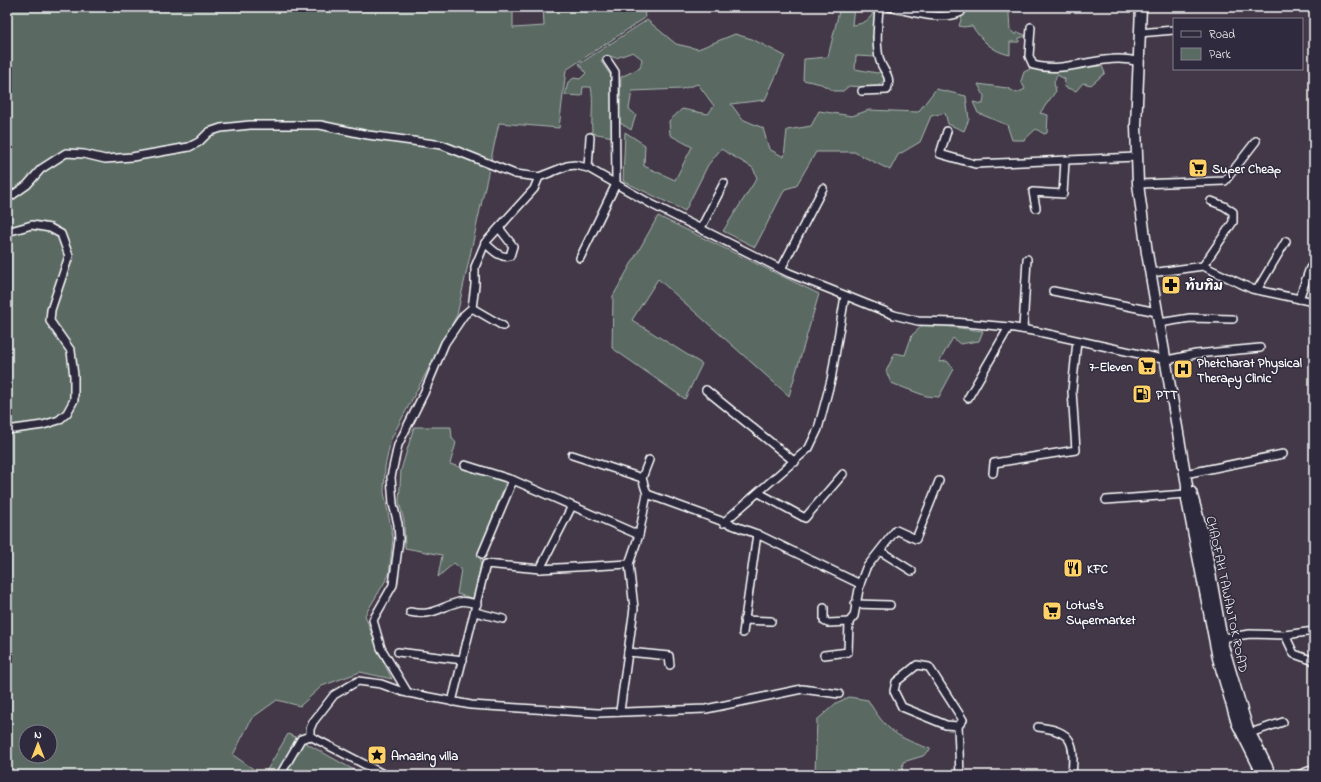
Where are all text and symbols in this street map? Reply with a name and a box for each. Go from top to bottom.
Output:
legend [1173,18,1303,70]
text: Road [1209,26,1235,44]
text: Park [1209,46,1231,64]
supermarket icon: Super Cheap [1187,157,1209,179]
place label: Super Cheap [1212,160,1281,179]
pharmacy icon: ท้บทิม [1160,274,1182,296]
place label: ท้บทิม [1185,277,1223,296]
place label: Phetcharat Physical Therapy Clinic [1197,354,1302,390]
supermarket icon: 7-Eleven [1136,355,1158,377]
place label: 7-Eleven [1089,358,1134,377]
hospital icon: Phetcharat Physical Therapy Clinic [1172,358,1194,380]
fuel station icon: PTT [1131,383,1153,405]
place label: PTT [1156,386,1178,405]
street label: CHAOFAH TAWANTOK ROAD [1201,514,1252,674]
restaurant icon: KFC [1062,557,1084,579]
place label: KFC [1087,560,1108,579]
place label: Lotus's Supermarket [1066,596,1136,630]
supermarket icon: Lotus's Supermarket [1041,600,1063,622]
north arrow [18,724,58,764]
text: N [34,727,42,743]
place icon: Amazing villa [366,744,388,766]
place label: Amazing villa [391,747,458,768]

